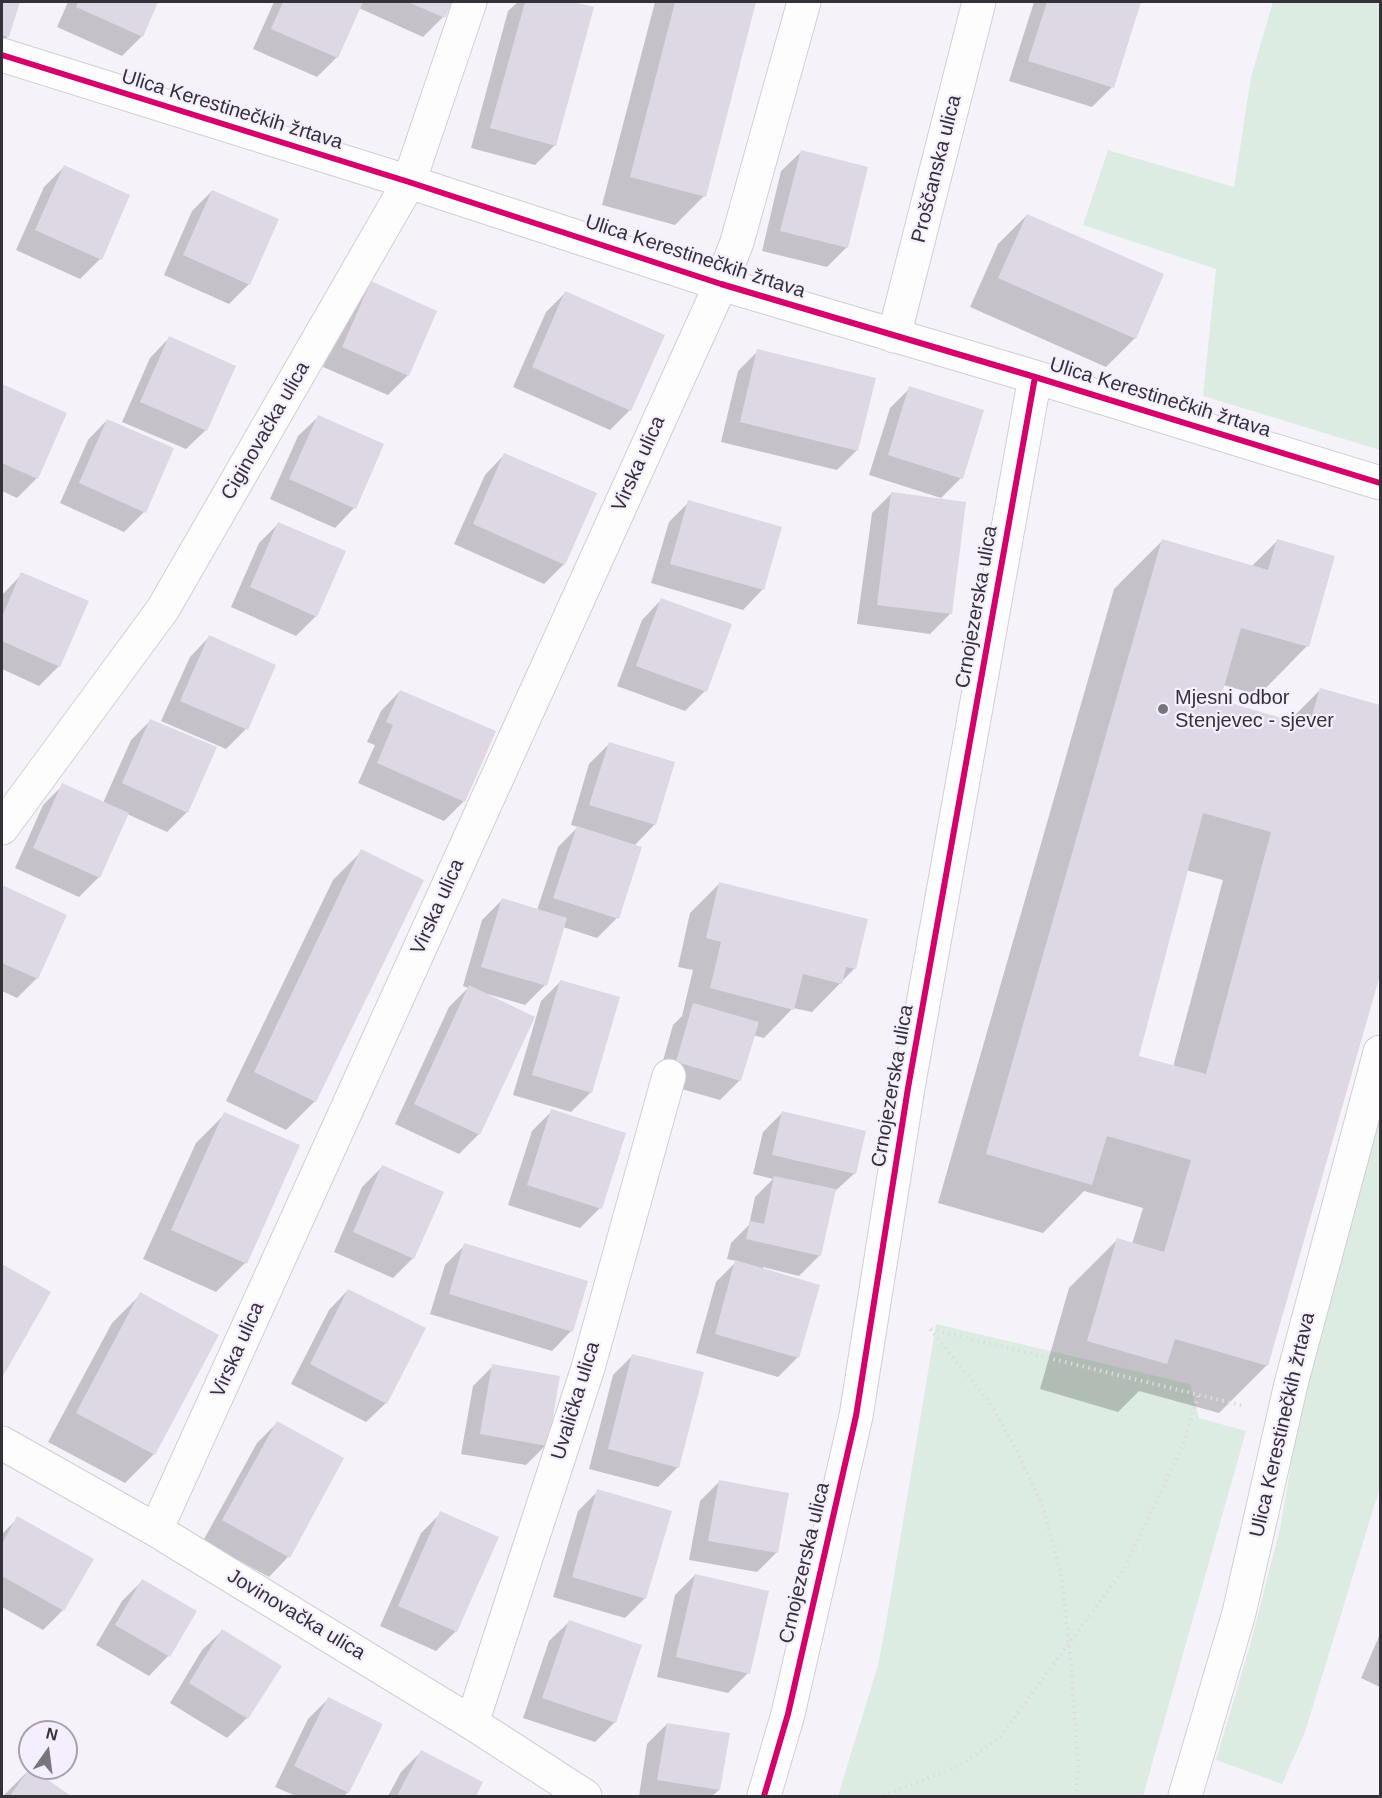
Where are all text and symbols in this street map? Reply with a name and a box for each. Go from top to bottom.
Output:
street label: Ulica Kerestinečkih žrtava [118,65,346,155]
street label: Proščanska ulica [907,93,967,245]
street label: Ulica Kerestinečkih žrtava [582,210,808,304]
street label: Ulica Kerestinečkih žrtava [1046,353,1274,443]
street label: Ciginovačka ulica [217,358,315,504]
street label: Virska ulica [607,413,671,515]
street label: Crnojezerska ulica [951,524,1003,690]
place label: Mjesni odbor Stenjevec - sjever [1175,686,1334,733]
marker: Mjesni odbor Stenjevec - sjever [1156,702,1170,716]
street label: Virska ulica [406,856,470,958]
street label: Crnojezerska ulica [867,1003,919,1169]
street label: Virska ulica [206,1299,270,1401]
street label: Ulica Kerestinečkih žrtava [1245,1310,1321,1540]
street label: Uvalička ulica [547,1339,605,1463]
street label: Crnojezerska ulica [775,1480,835,1646]
street label: Jovinovačka ulica [223,1564,369,1666]
north arrow [18,1720,78,1780]
text: N [44,1724,60,1744]

